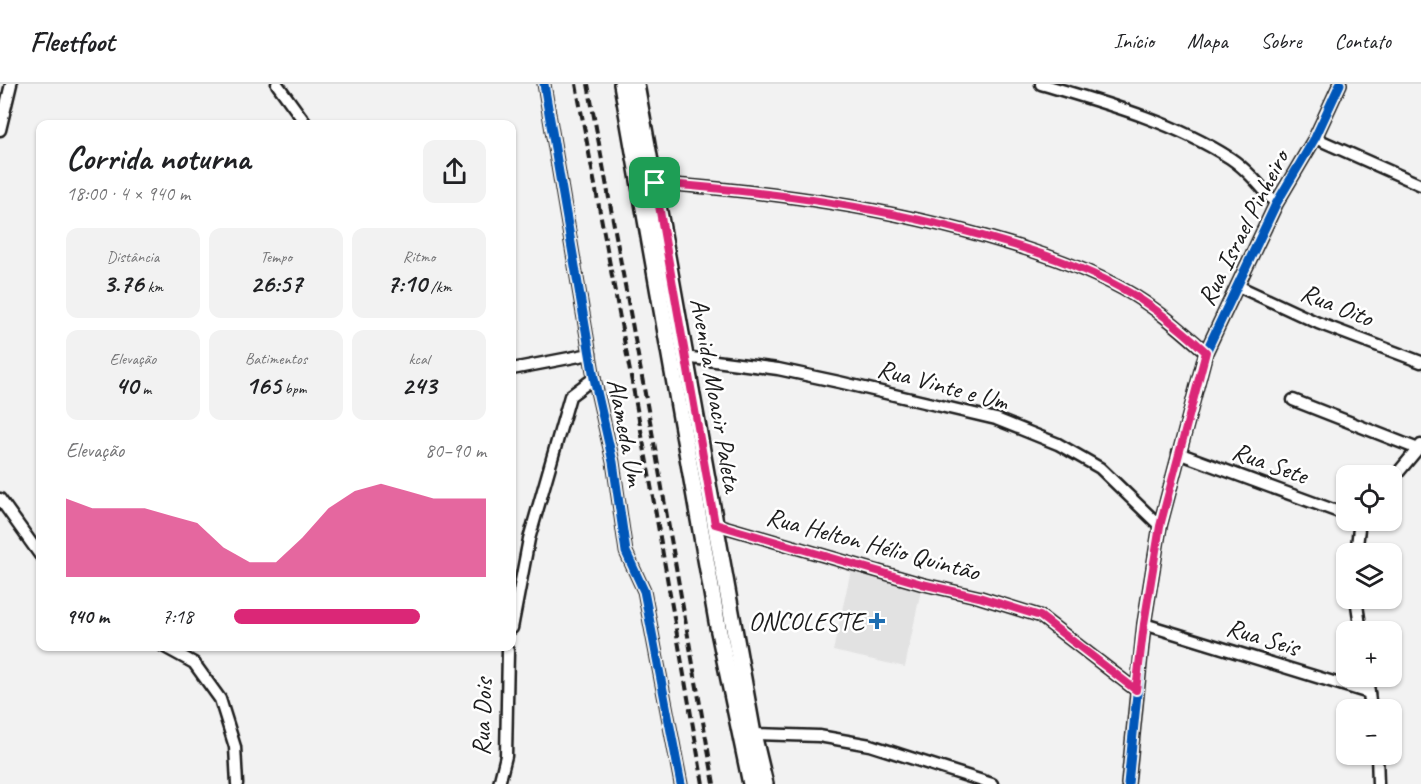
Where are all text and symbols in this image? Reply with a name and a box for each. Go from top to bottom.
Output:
text: Fleetfoot [30,24,115,59]
text: Início [1114,28,1154,54]
text: Mapa [1187,28,1228,54]
text: Sobre [1261,28,1301,54]
text: Contato [1334,28,1391,54]
text: Corrida noturna [66,137,250,179]
button: share [423,140,486,203]
street label: Rua Israel Pinheiro [1190,142,1298,311]
pin [629,157,680,208]
icon: arrive [638,166,671,199]
text: 18:00 · 4 × 940 m [66,181,190,206]
text: Distância [107,247,159,267]
text: Tempo [260,247,292,267]
text: Ritmo [403,247,435,267]
text: 3.76 [103,267,144,300]
text: 26:57 [250,267,302,300]
text: 7:10 [387,267,427,300]
street label: Rua Oito [1296,276,1380,335]
text: km [144,277,163,297]
text: /km [427,277,451,297]
street label: Avenida Moacir Paleta [683,295,750,497]
text: Elevação [110,349,156,369]
text: Batimentos [245,349,307,369]
text: kcal [408,349,430,369]
street label: Rua Vinte e Um [874,352,1013,419]
text: 40 [115,369,138,402]
text: 165 [245,369,281,402]
text: 243 [401,369,437,402]
street label: Alameda Um [599,376,653,491]
text: m [138,379,151,399]
text: bpm [281,379,307,399]
street label: Rua Sete [1228,434,1315,493]
text: Elevação [66,438,124,463]
text: 80–90 m [425,438,486,463]
map controls [1336,465,1402,765]
button: locate [1336,465,1402,531]
street label: Rua Helton Hélio Quintão [763,500,985,589]
button: layers [1336,543,1402,609]
text: 940 m [66,604,109,629]
text: 7:18 [162,604,193,629]
place label: ONCOLESTE [749,605,867,638]
street label: Rua Seis [1223,610,1305,664]
marker: ONCOLESTE [868,612,886,630]
button: + [1336,621,1402,687]
street label: Rua Dois [464,676,500,756]
button: − [1336,699,1402,765]

